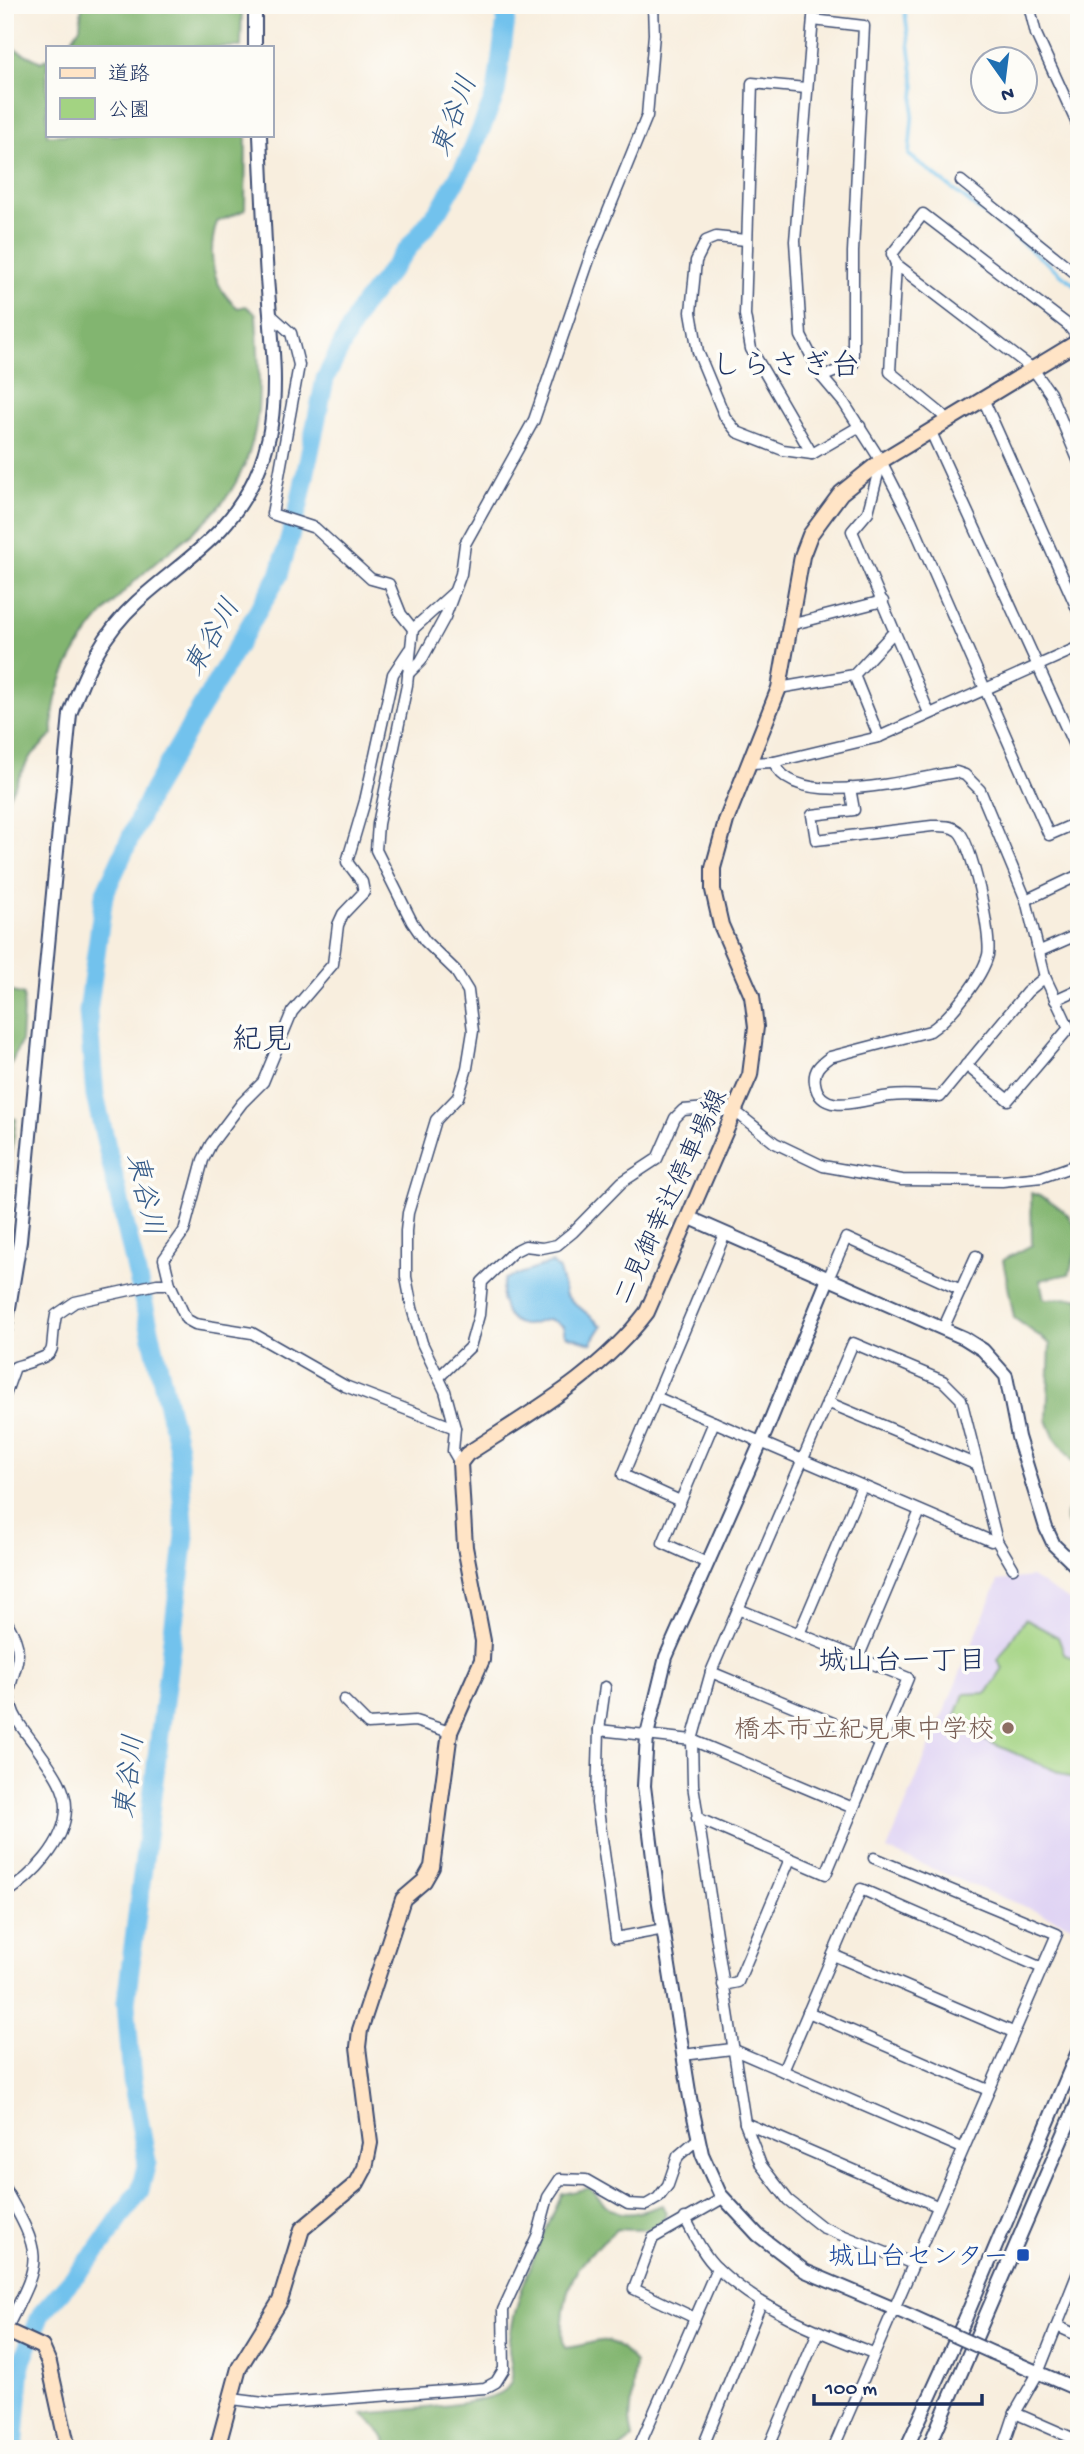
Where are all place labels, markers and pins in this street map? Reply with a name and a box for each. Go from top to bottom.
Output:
place label: 橋本市立紀見東中学校 [734,1715,994,1748]
marker: 橋本市立紀見東中学校 [1000,1720,1016,1736]
place label: 城山台センター [828,2243,1009,2275]
marker: 城山台センター [1015,2247,1031,2263]

